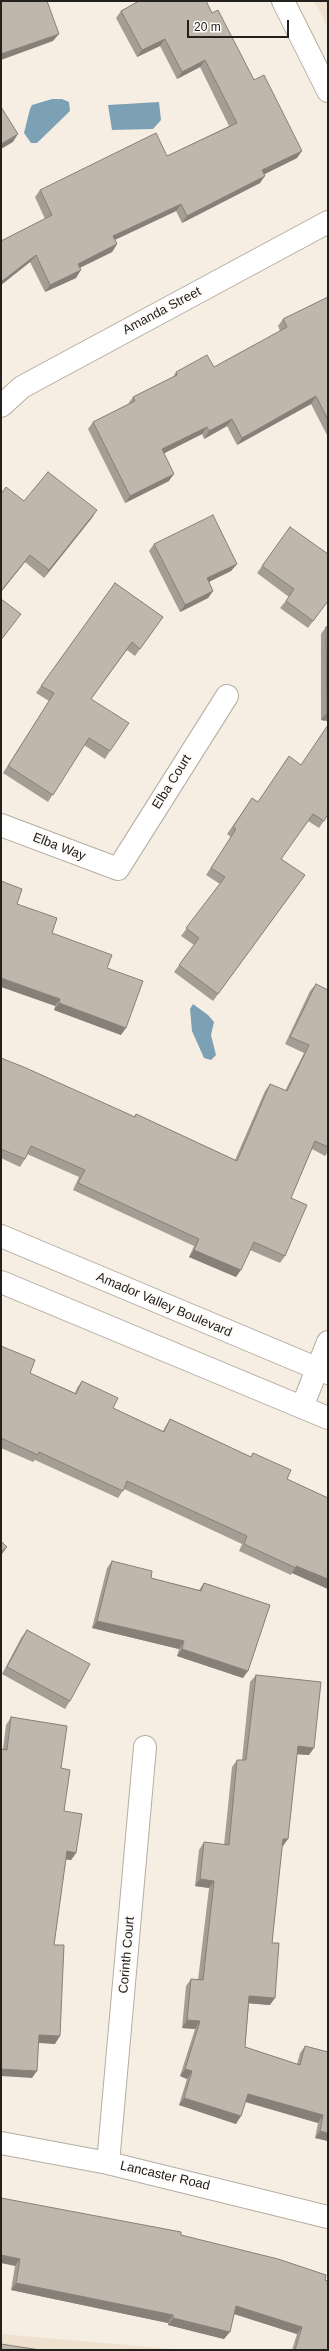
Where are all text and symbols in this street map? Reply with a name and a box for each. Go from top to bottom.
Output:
scale bar [189,12,291,38]
text: 20 m [194,20,221,34]
street label: Amanda Street [120,284,204,338]
street label: Elba Court [149,752,195,812]
street label: Elba Way [30,830,88,864]
street label: Amador Valley Boulevard [94,1269,234,1341]
street label: Corinth Court [116,1916,138,1994]
street label: Lancaster Road [119,2158,211,2194]

